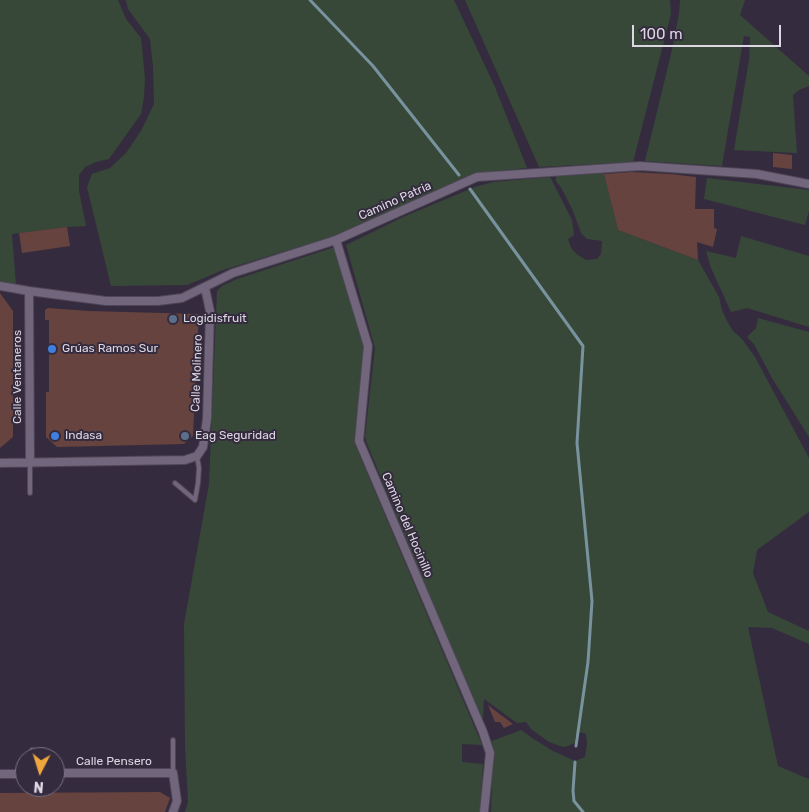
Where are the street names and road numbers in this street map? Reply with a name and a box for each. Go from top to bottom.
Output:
street label: Camino Patria [356,179,434,223]
street label: Calle Ventaneros [11,330,25,424]
street label: Calle Molinero [188,334,206,412]
street label: Camino del Hocinillo [378,470,436,580]
street label: Calle Pensero [76,755,152,769]

